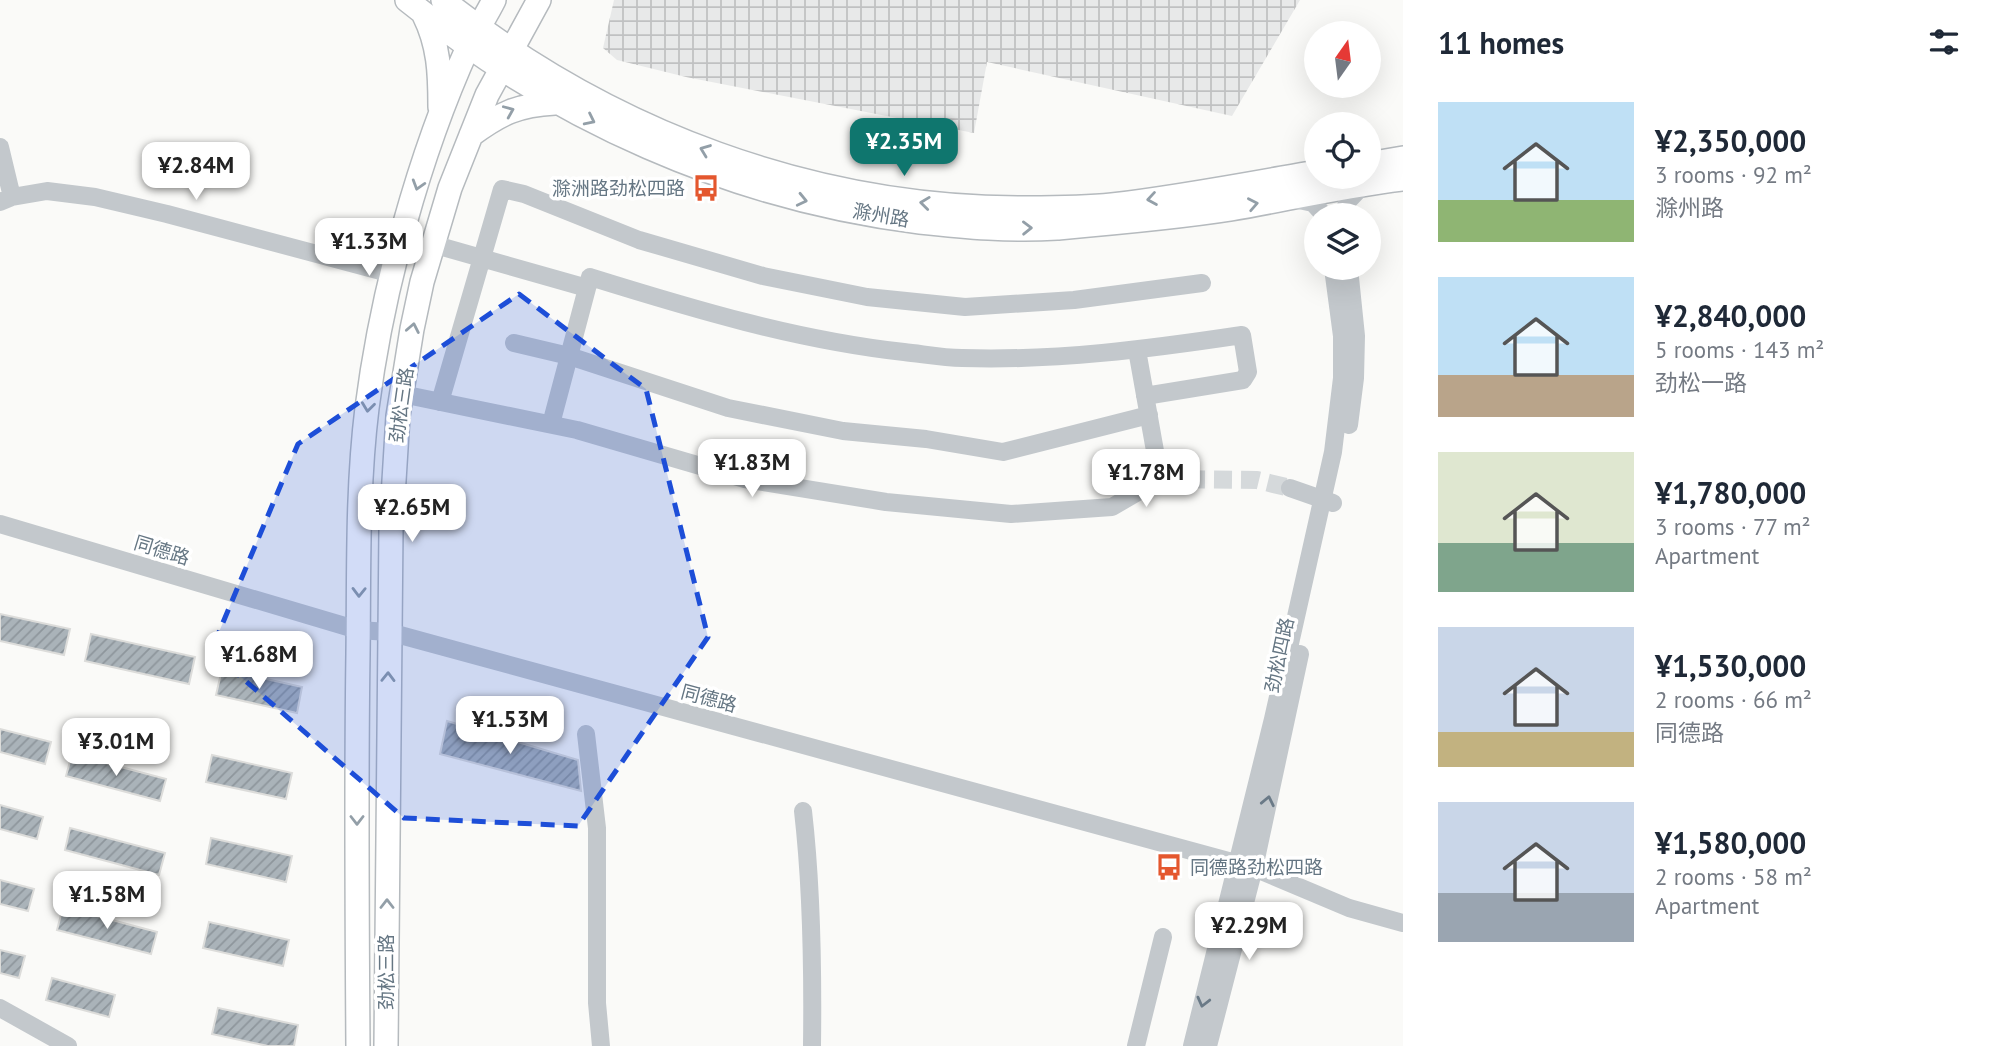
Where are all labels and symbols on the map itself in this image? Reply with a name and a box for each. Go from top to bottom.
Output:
north arrow [1304,21,1381,98]
one-way arrow [502,106,514,120]
one-way arrow [583,111,595,125]
pin: ¥2.35M [847,118,961,178]
pin: ¥2.84M [139,142,253,202]
one-way arrow [699,144,711,158]
bus stop icon: 滁洲路劲松四路 [691,173,721,203]
place label: 滁洲路劲松四路 [552,176,685,200]
one-way arrow [412,178,426,191]
one-way arrow [796,191,808,206]
one-way arrow [1146,191,1158,206]
one-way arrow [919,195,931,210]
street label: 滁州路 [851,198,911,232]
one-way arrow [1247,198,1259,213]
pin: ¥1.33M [312,218,426,278]
one-way arrow [1022,220,1033,236]
one-way arrow [404,322,419,334]
street label: 劲松三路 [384,366,418,444]
one-way arrow [360,401,375,413]
pin: ¥1.83M [695,440,809,499]
pin: ¥1.78M [1089,449,1203,509]
pin: ¥2.65M [355,484,469,544]
street label: 同德路 [131,530,193,570]
one-way arrow [351,587,367,598]
street label: 劲松四路 [1259,615,1299,695]
pin: ¥1.68M [202,632,316,691]
one-way arrow [380,671,396,682]
street label: 同德路 [678,679,740,717]
pin: ¥1.53M [453,696,567,756]
pin: ¥3.01M [59,718,173,778]
one-way arrow [1260,795,1275,807]
one-way arrow [350,814,365,825]
bus stop icon: 同德路劲松四路 [1154,852,1184,882]
place label: 同德路劲松四路 [1190,855,1323,879]
pin: ¥1.58M [50,872,164,931]
one-way arrow [379,899,395,909]
pin: ¥2.29M [1192,902,1306,962]
street label: 劲松三路 [374,934,398,1010]
one-way arrow [1197,995,1211,1007]

